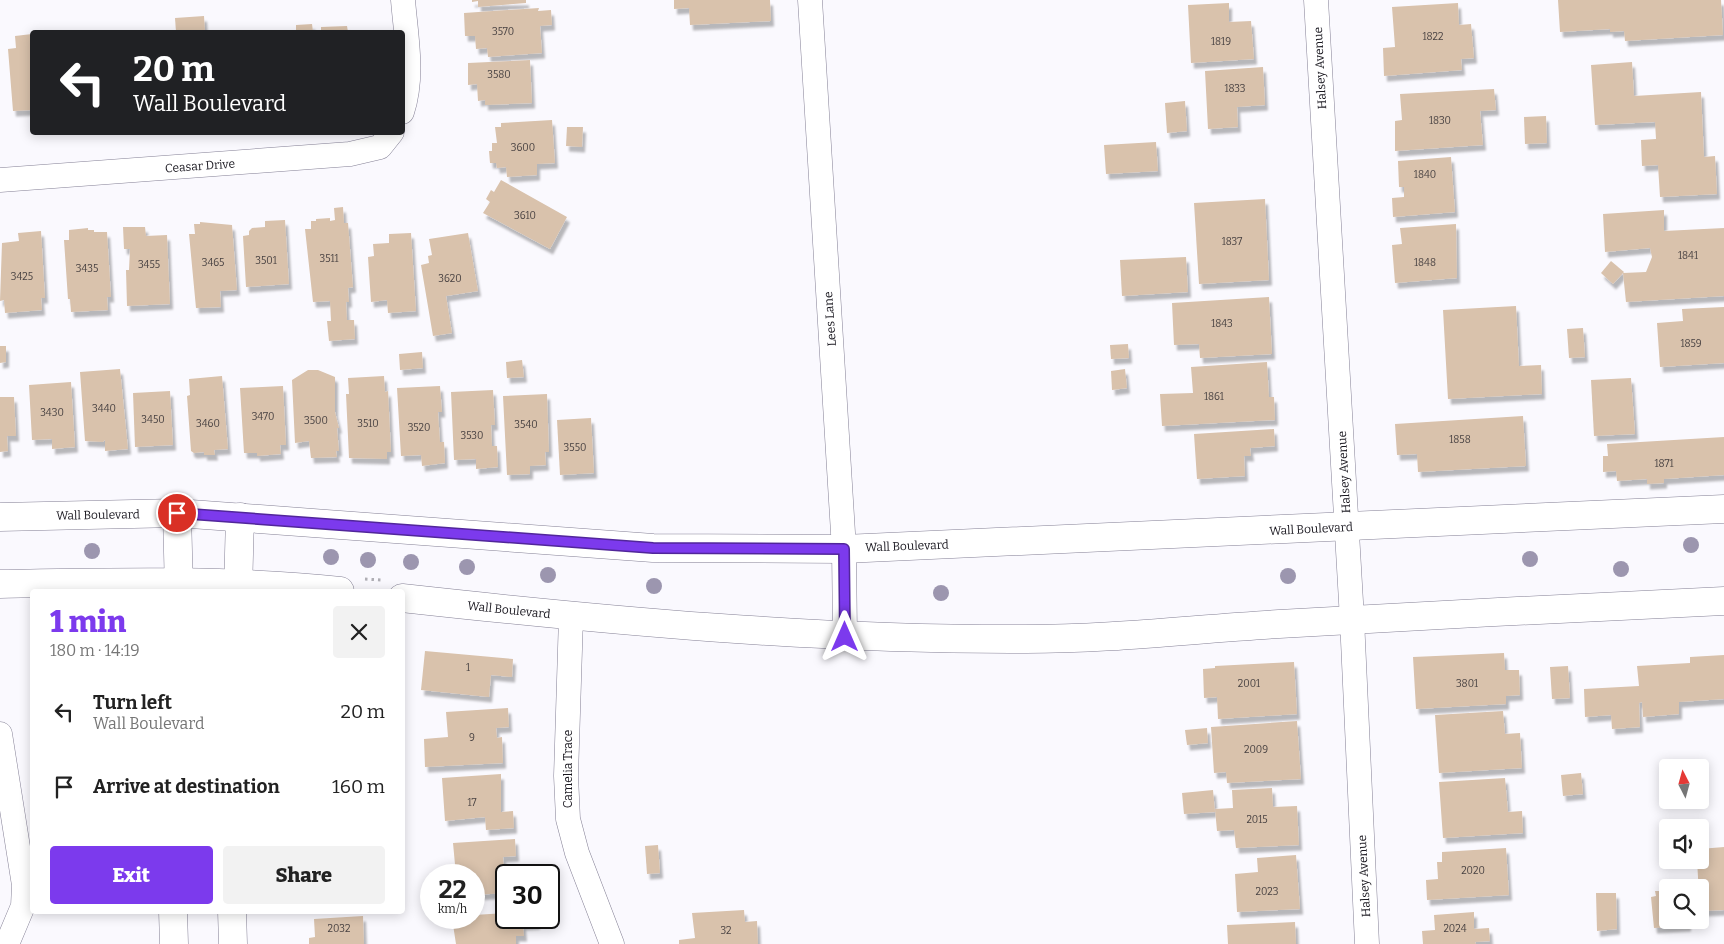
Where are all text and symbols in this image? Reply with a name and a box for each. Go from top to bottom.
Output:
house number: 3570 [492,26,514,38]
street label: Halsey Avenue [1311,27,1329,109]
house number: 1822 [1423,31,1443,43]
house number: 1819 [1211,36,1231,48]
text: 20 m [133,48,215,90]
icon: left [50,50,115,115]
house number: 3580 [487,69,511,81]
house number: 1833 [1224,83,1246,95]
text: Wall Boulevard [133,90,286,117]
house number: 1830 [1429,115,1451,127]
house number: 3600 [511,142,535,154]
street label: Ceasar Drive [165,157,235,175]
house number: 1840 [1414,169,1436,181]
house number: 3610 [514,210,536,222]
house number: 1837 [1222,236,1242,248]
house number: 1841 [1678,250,1698,262]
house number: 3511 [319,253,339,265]
house number: 3501 [255,255,277,267]
house number: 3465 [202,257,224,269]
house number: 1848 [1414,257,1436,269]
house number: 3455 [138,259,160,271]
house number: 3435 [76,263,98,275]
house number: 3425 [11,271,33,283]
house number: 3620 [438,273,462,285]
street label: Lees Lane [821,291,839,347]
house number: 1843 [1211,318,1233,330]
house number: 1859 [1680,338,1702,350]
house number: 1861 [1204,391,1224,403]
house number: 3440 [92,403,116,415]
house number: 3430 [40,407,64,419]
house number: 3470 [252,411,274,423]
house number: 3450 [141,414,165,426]
house number: 3500 [304,415,328,427]
house number: 3460 [196,418,220,430]
house number: 3510 [357,418,379,430]
house number: 3540 [514,419,538,431]
house number: 3520 [408,422,430,434]
house number: 3530 [461,430,483,442]
street label: Halsey Avenue [1335,431,1353,513]
house number: 1858 [1449,434,1471,446]
house number: 3550 [564,442,586,454]
house number: 1871 [1654,458,1674,470]
pin [156,492,198,534]
icon: arrive [163,499,191,527]
street label: Wall Boulevard [56,507,140,523]
street label: Wall Boulevard [1269,520,1353,538]
street label: Wall Boulevard [865,538,949,554]
street label: Wall Boulevard [467,599,551,621]
text: 1 min [50,604,126,640]
button: close [333,606,385,658]
position arrow [818,610,870,662]
text: 180 m · 14:19 [50,641,140,660]
house number: 1 [466,662,470,674]
house number: 2001 [1238,678,1260,690]
house number: 3801 [1456,678,1478,690]
text: Turn left [93,691,172,714]
icon: left [50,698,78,726]
text: 20 m [341,700,385,723]
text: Wall Boulevard [93,714,205,733]
street label: Camelia Trace [561,730,575,808]
house number: 9 [469,732,475,744]
house number: 2009 [1244,744,1268,756]
north arrow [1659,759,1709,809]
map controls [1659,759,1709,929]
icon: arrive [50,773,78,801]
text: Arrive at destination [93,775,280,798]
text: 160 m [332,775,385,798]
house number: 17 [468,797,476,809]
house number: 2015 [1246,814,1268,826]
button: sound [1659,819,1709,869]
street label: Halsey Avenue [1355,835,1373,917]
button: Exit [50,846,213,904]
button: Share [223,846,385,904]
speed limit sign: 30 [495,864,560,929]
house number: 2020 [1461,865,1485,877]
text: 22 [438,875,467,905]
button: search [1659,879,1709,929]
house number: 2023 [1256,886,1279,898]
text: km/h [438,902,467,916]
house number: 2032 [328,923,351,935]
house number: 2024 [1443,923,1467,935]
house number: 32 [720,925,732,937]

